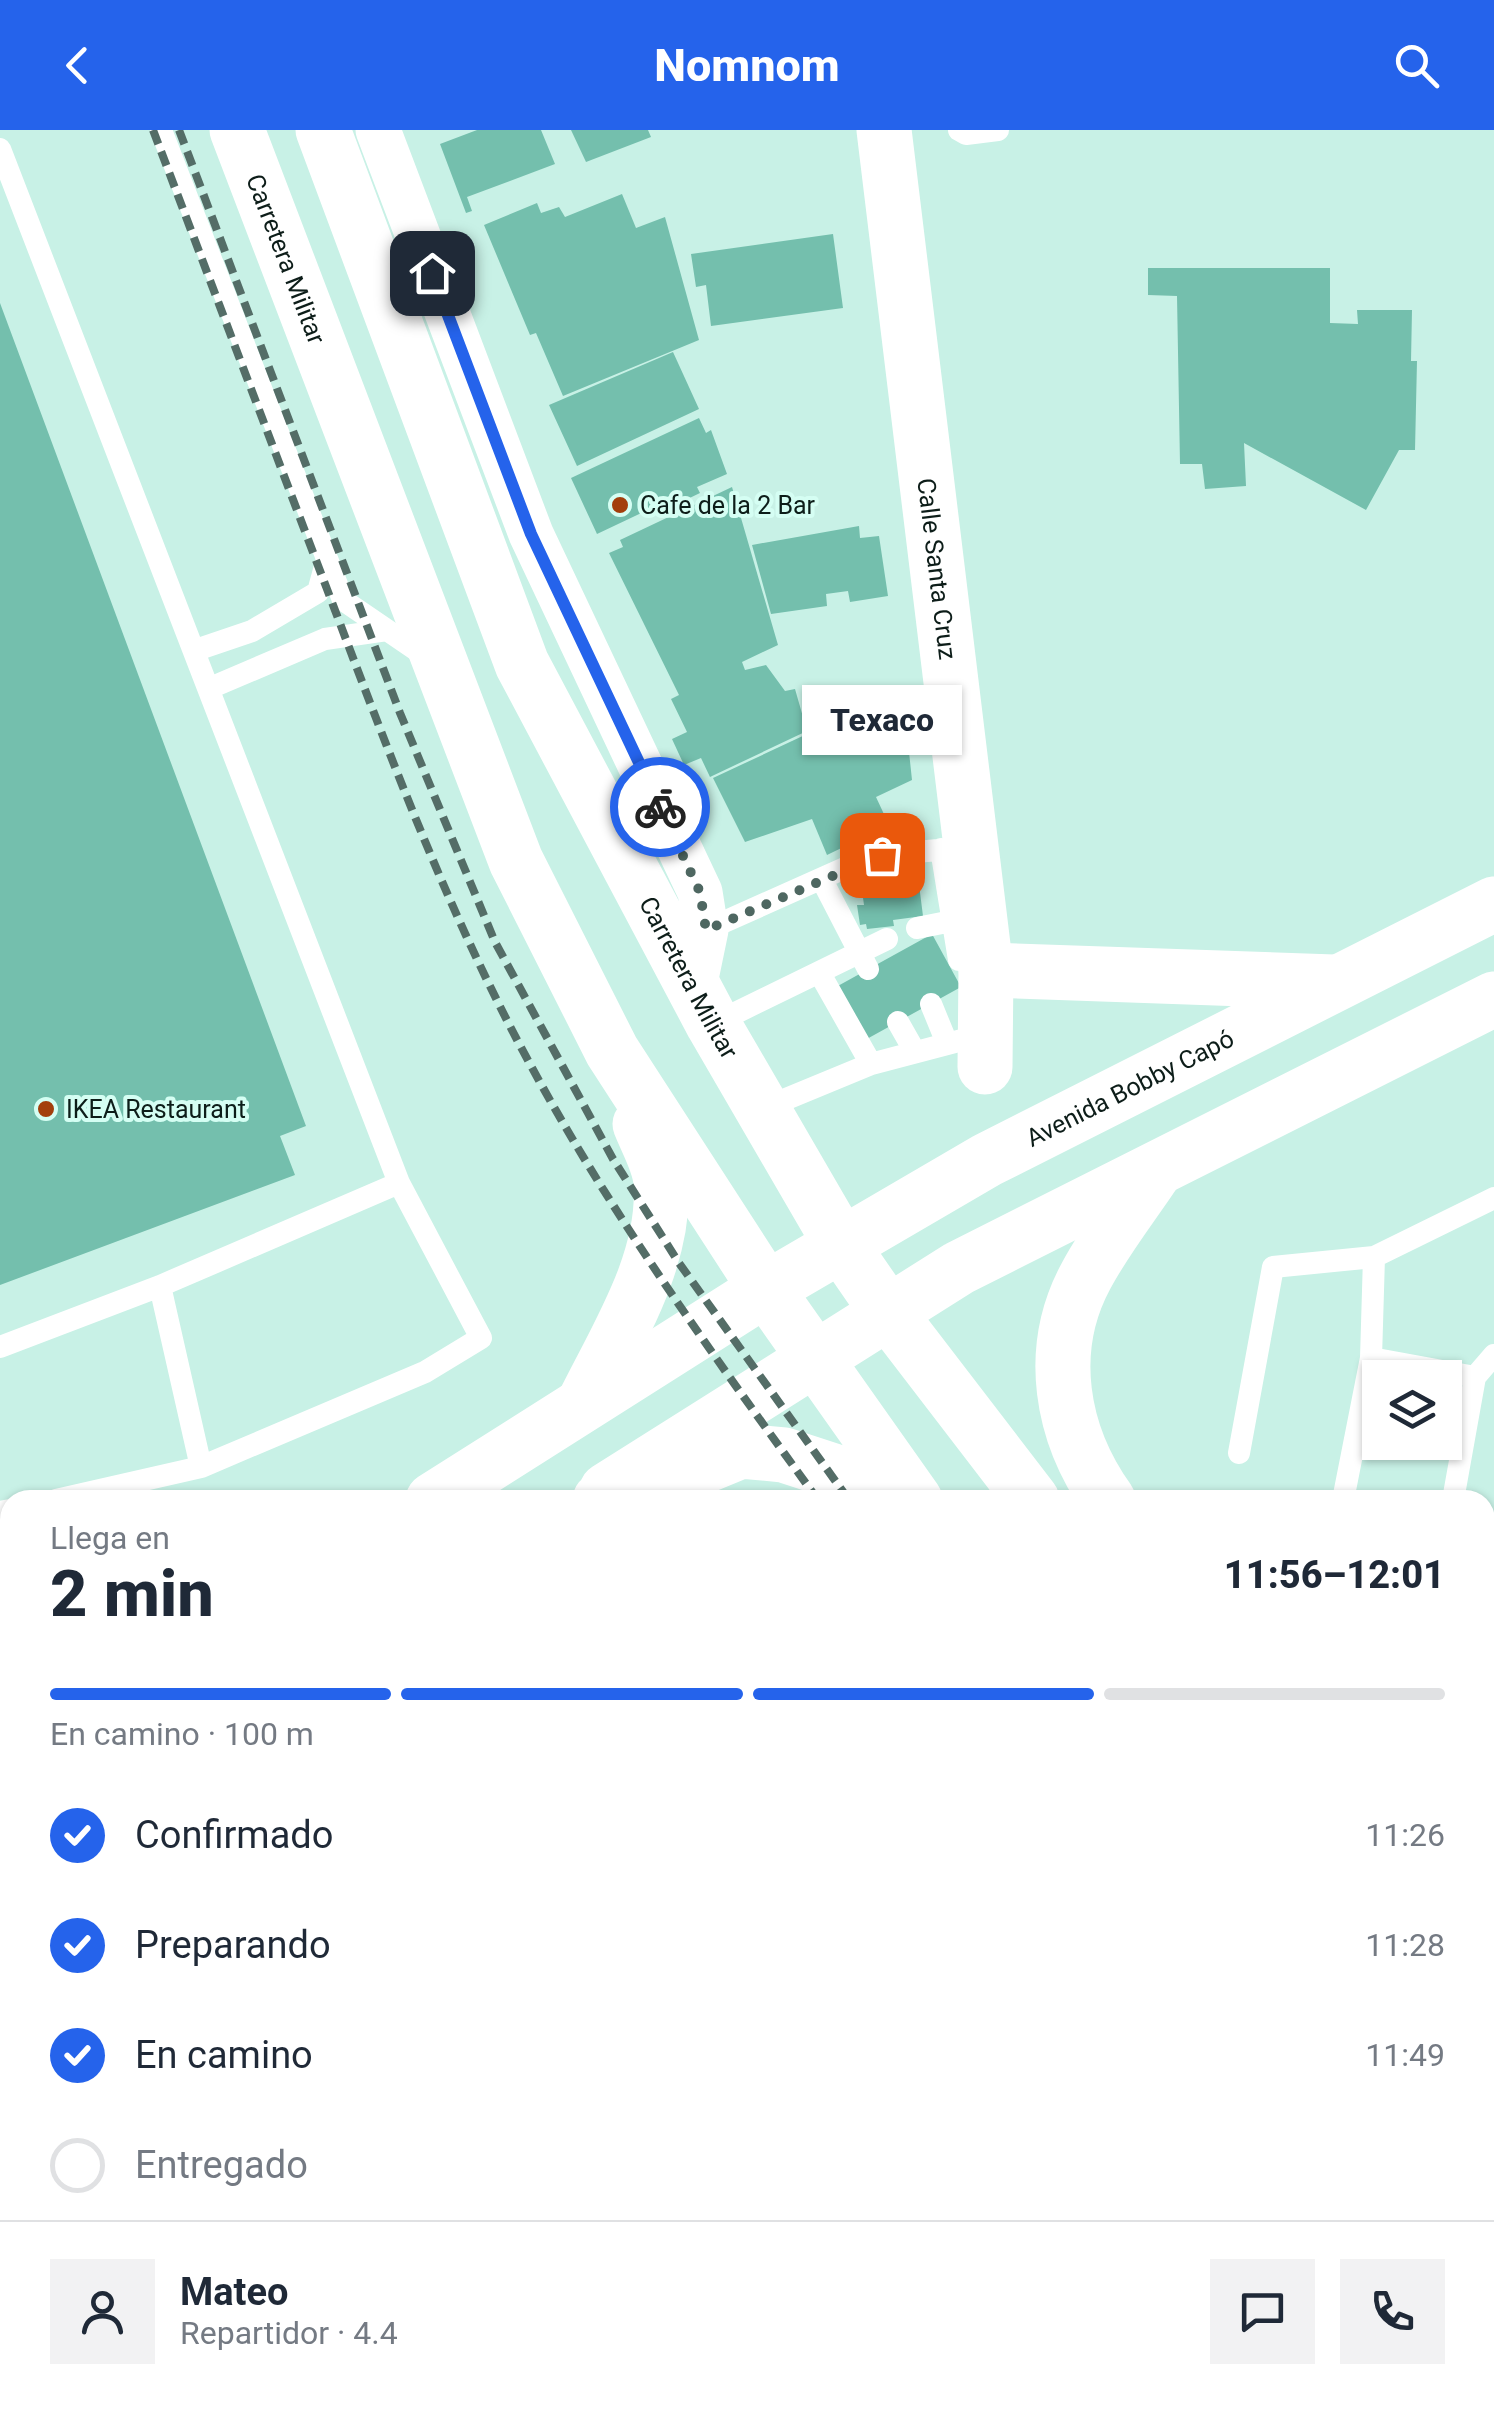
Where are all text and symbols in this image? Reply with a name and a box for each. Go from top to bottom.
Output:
icon: back [50,38,105,93]
icon: search [1389,38,1444,93]
text: Nomnom [654,39,840,92]
street label: Carretera Militar [240,170,331,349]
pin [390,231,475,316]
icon: home [405,246,460,301]
street label: Calle Santa Cruz [911,476,962,661]
place label: Cafe de la 2 Bar [640,491,816,520]
marker: Cafe de la 2 Bar [609,494,631,516]
callout: Texaco [802,685,962,755]
text: Texaco [830,701,934,739]
courier [610,757,710,857]
icon: bike [633,780,688,835]
pin [840,813,925,898]
icon: bag [855,828,910,883]
street label: Carretera Militar [633,892,744,1064]
street label: Avenida Bobby Capó [1021,1024,1239,1153]
place label: IKEA Restaurant [66,1095,246,1124]
marker: IKEA Restaurant [35,1098,57,1120]
map controls [1362,1360,1462,1460]
button: layers [1362,1360,1462,1460]
text: Llega en [50,1519,170,1557]
text: 11:56–12:01 [1224,1553,1445,1597]
text: 2 min [50,1556,214,1632]
text: En camino · 100 m [50,1715,314,1753]
icon: check [50,1808,105,1863]
text: Confirmado [135,1813,333,1857]
text: 11:26 [1365,1816,1445,1854]
icon: check [50,1918,105,1973]
text: Preparando [135,1923,331,1967]
text: 11:28 [1365,1926,1445,1964]
icon: check [50,2028,105,2083]
text: En camino [135,2033,313,2077]
text: 11:49 [1365,2036,1445,2074]
text: Entregado [135,2143,308,2187]
button: person [50,2259,155,2364]
button: chat [1210,2259,1315,2364]
button: phone [1340,2259,1445,2364]
text: Mateo [180,2270,288,2314]
text: Repartidor · 4.4 [180,2314,398,2352]

